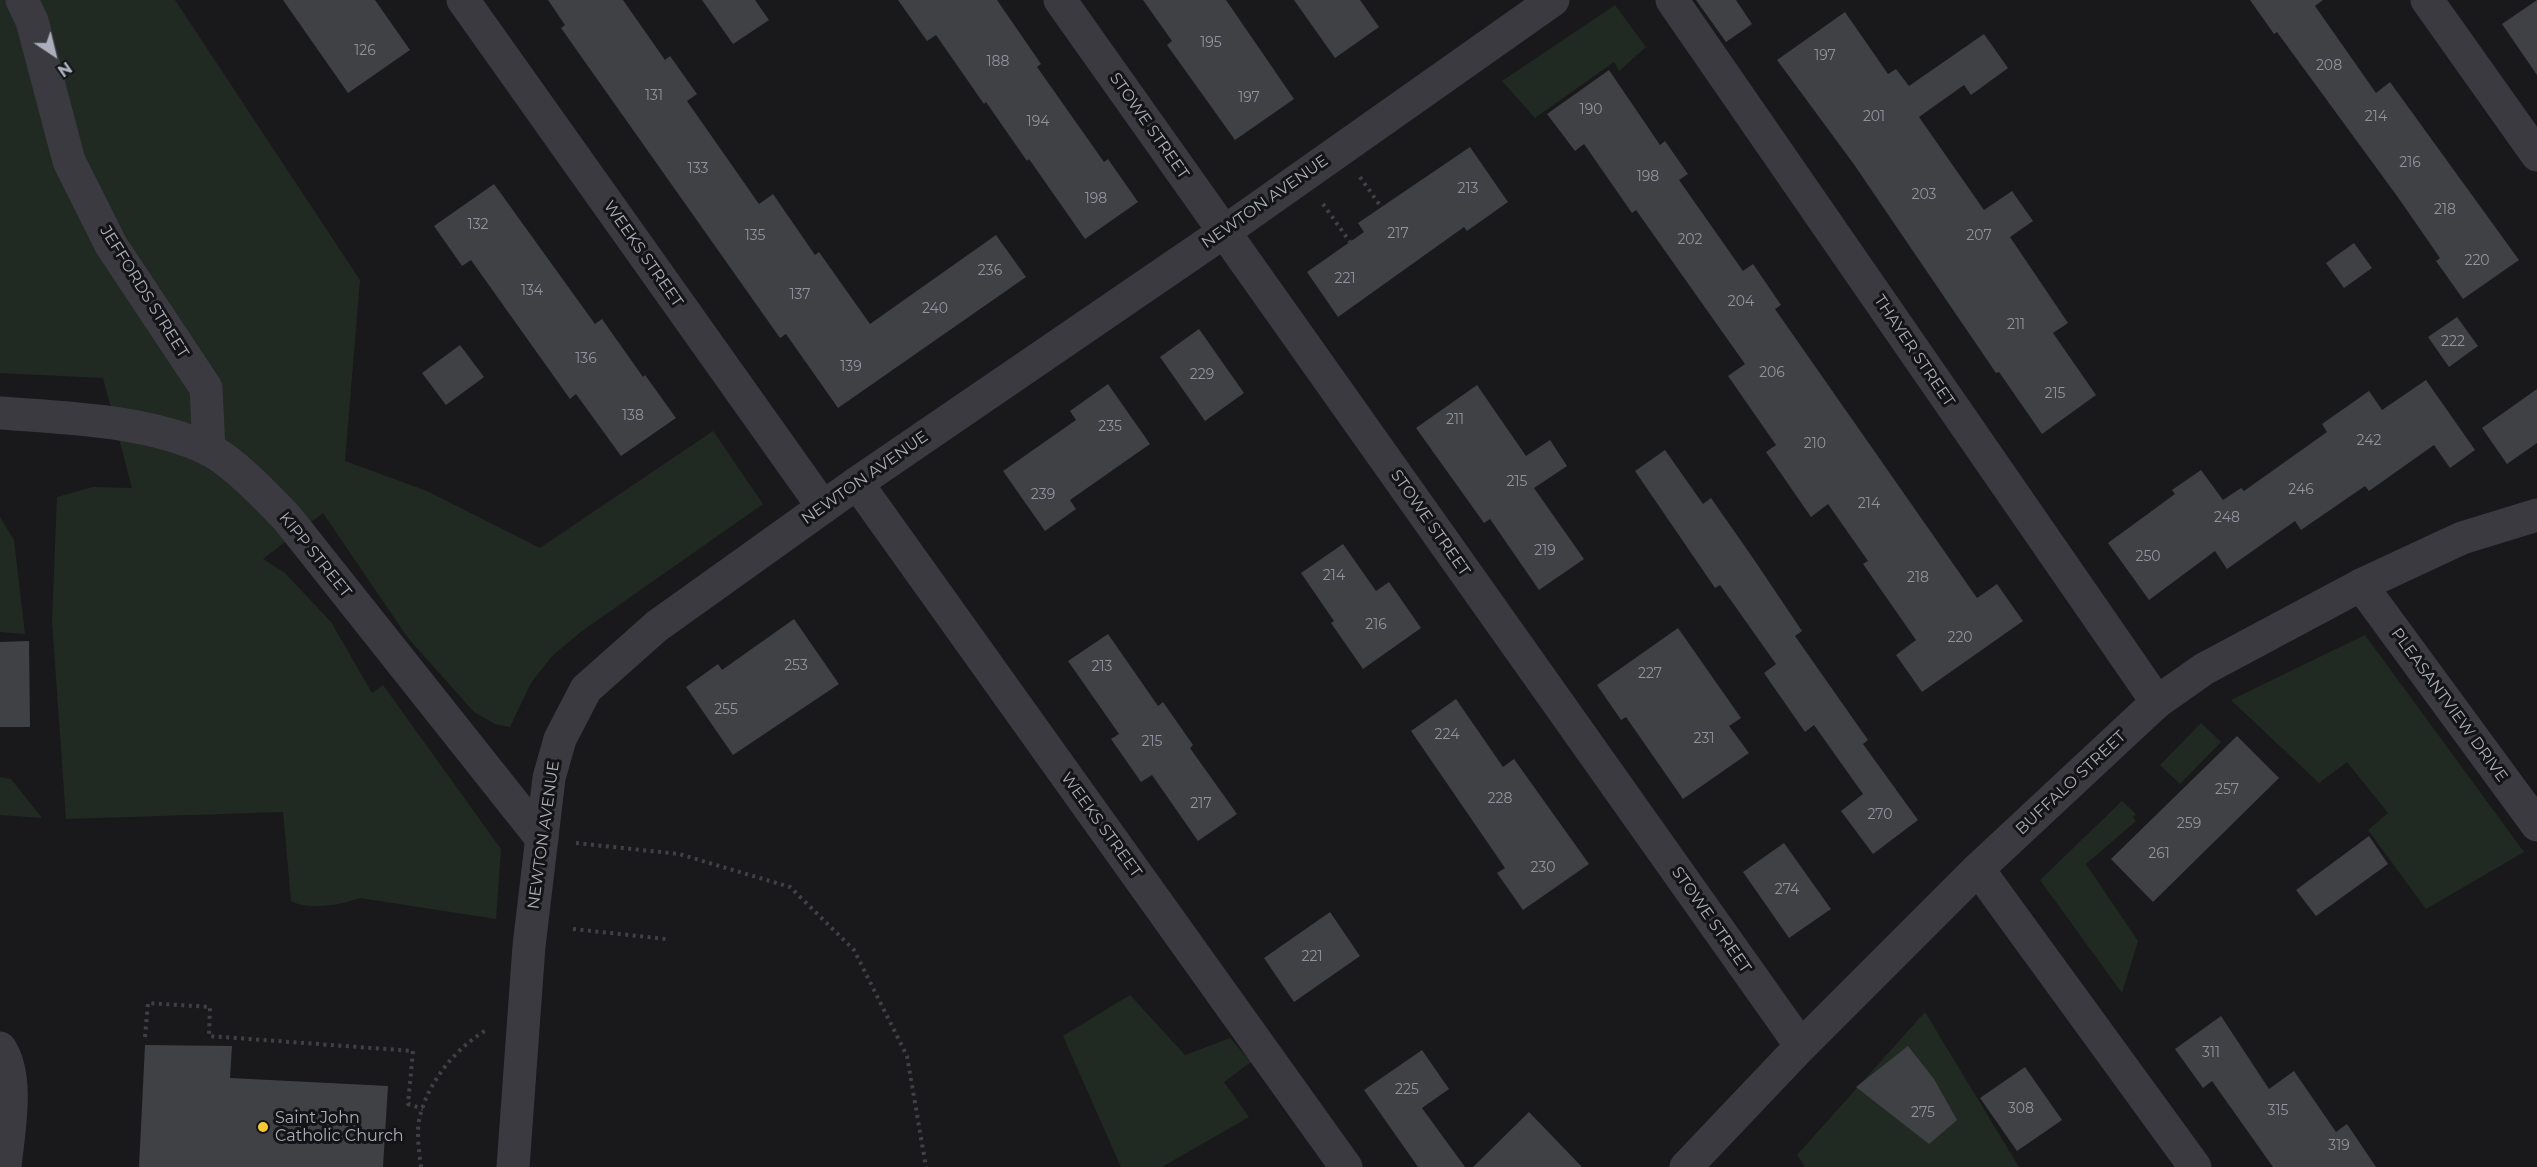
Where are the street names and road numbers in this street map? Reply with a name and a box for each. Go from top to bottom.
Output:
street label: STOWE STREET [1105,69,1193,183]
street label: NEWTON AVENUE [1198,151,1332,253]
street label: WEEKS STREET [599,197,687,311]
street label: JEFFORDS STREET [96,222,192,362]
street label: THAYER STREET [1870,292,1958,410]
street label: NEWTON AVENUE [798,427,932,529]
street label: STOWE STREET [1386,466,1474,580]
street label: KIPP STREET [275,508,355,602]
street label: PLEASANTVIEW DRIVE [2387,624,2511,786]
street label: BUFFALO STREET [2012,727,2130,839]
street label: NEWTON AVENUE [524,759,564,911]
street label: WEEKS STREET [1056,769,1146,881]
street label: STOWE STREET [1667,863,1755,977]

